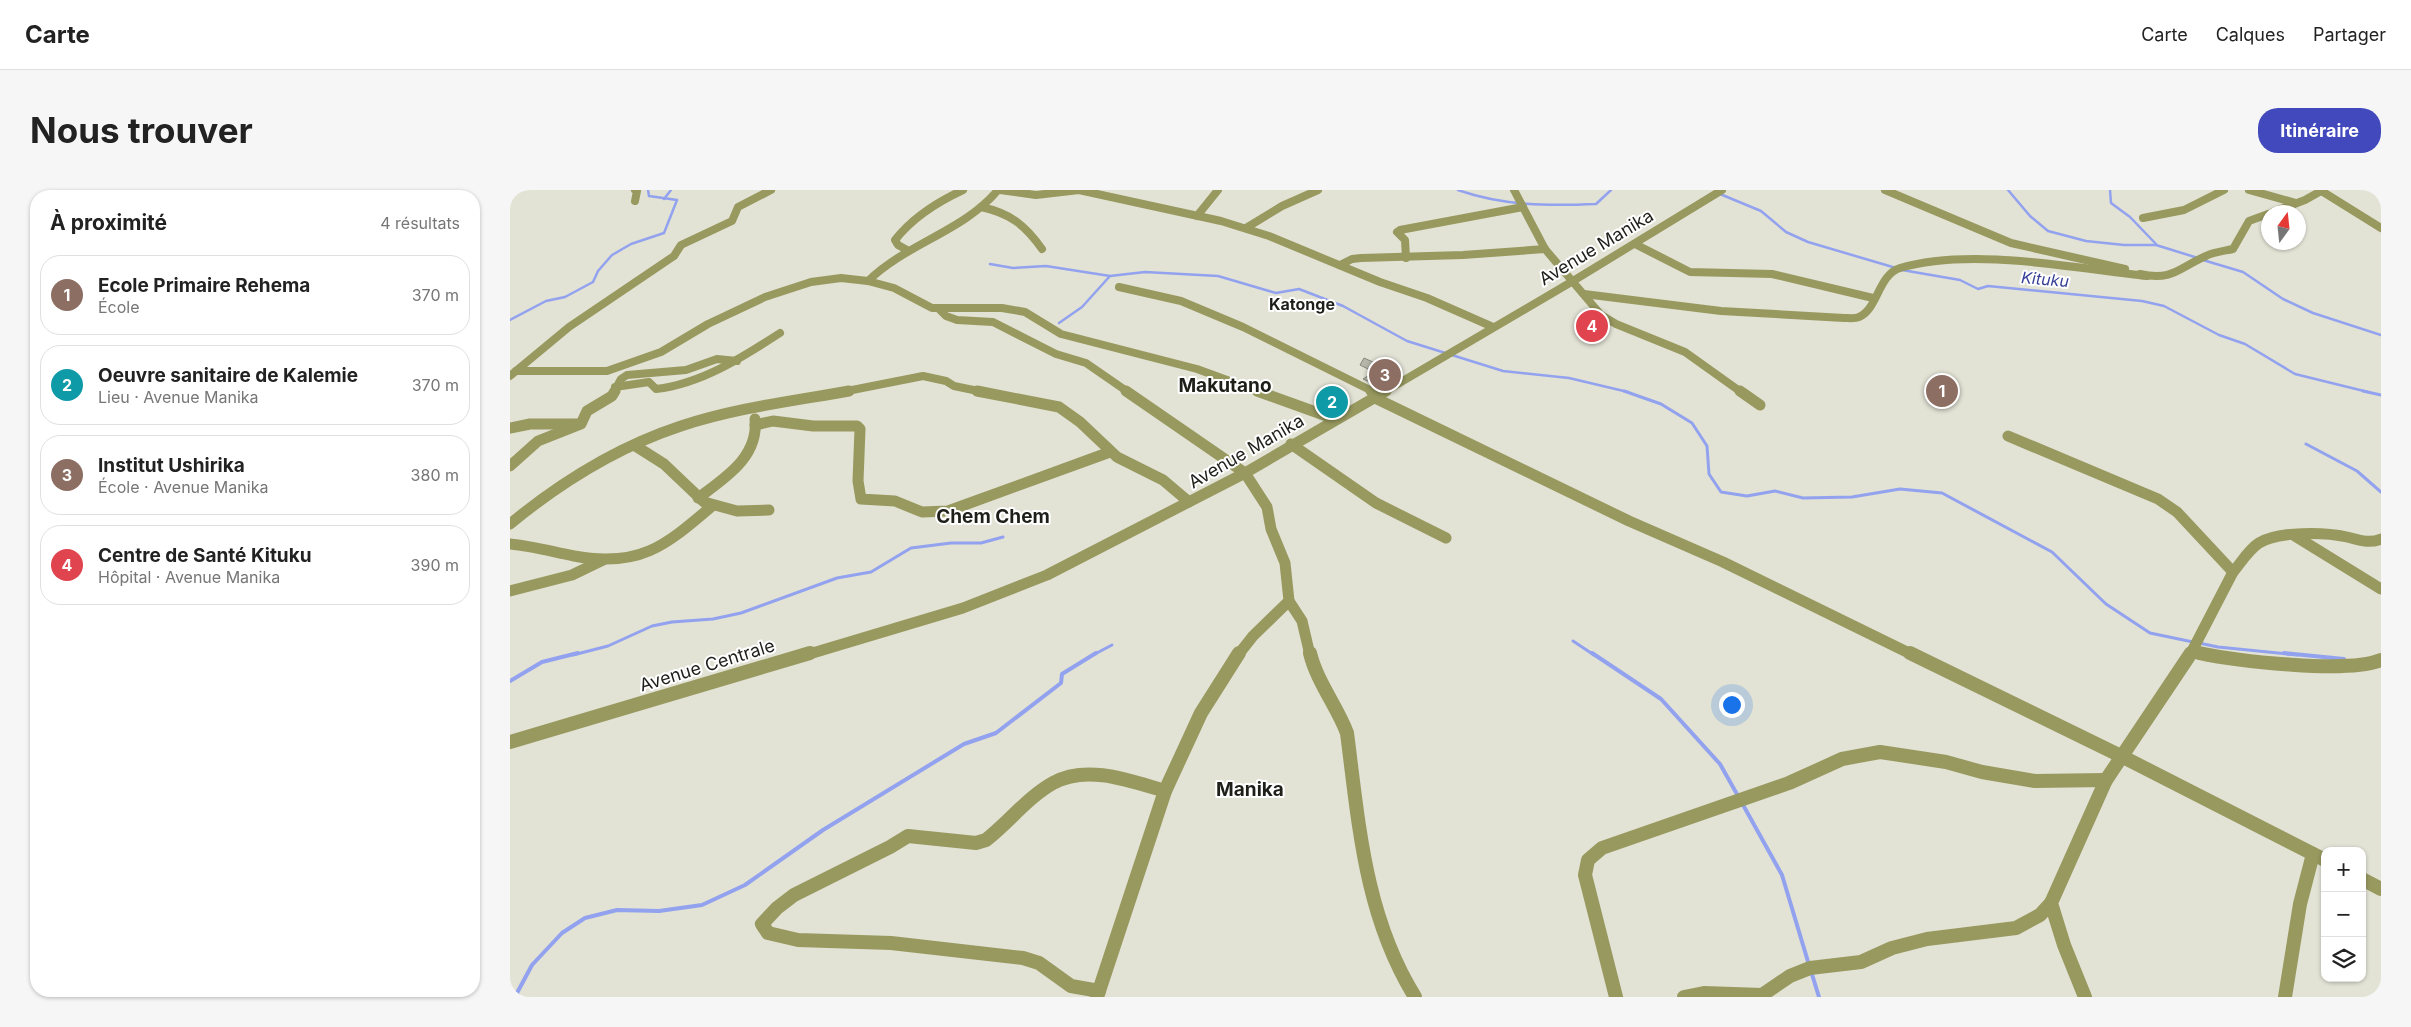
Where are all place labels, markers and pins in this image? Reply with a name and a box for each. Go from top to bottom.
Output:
pin: 4 [1576,307,1608,345]
pin: 3 [1369,356,1401,394]
pin: 1 [1926,372,1958,410]
pin: 2 [1316,383,1348,421]

